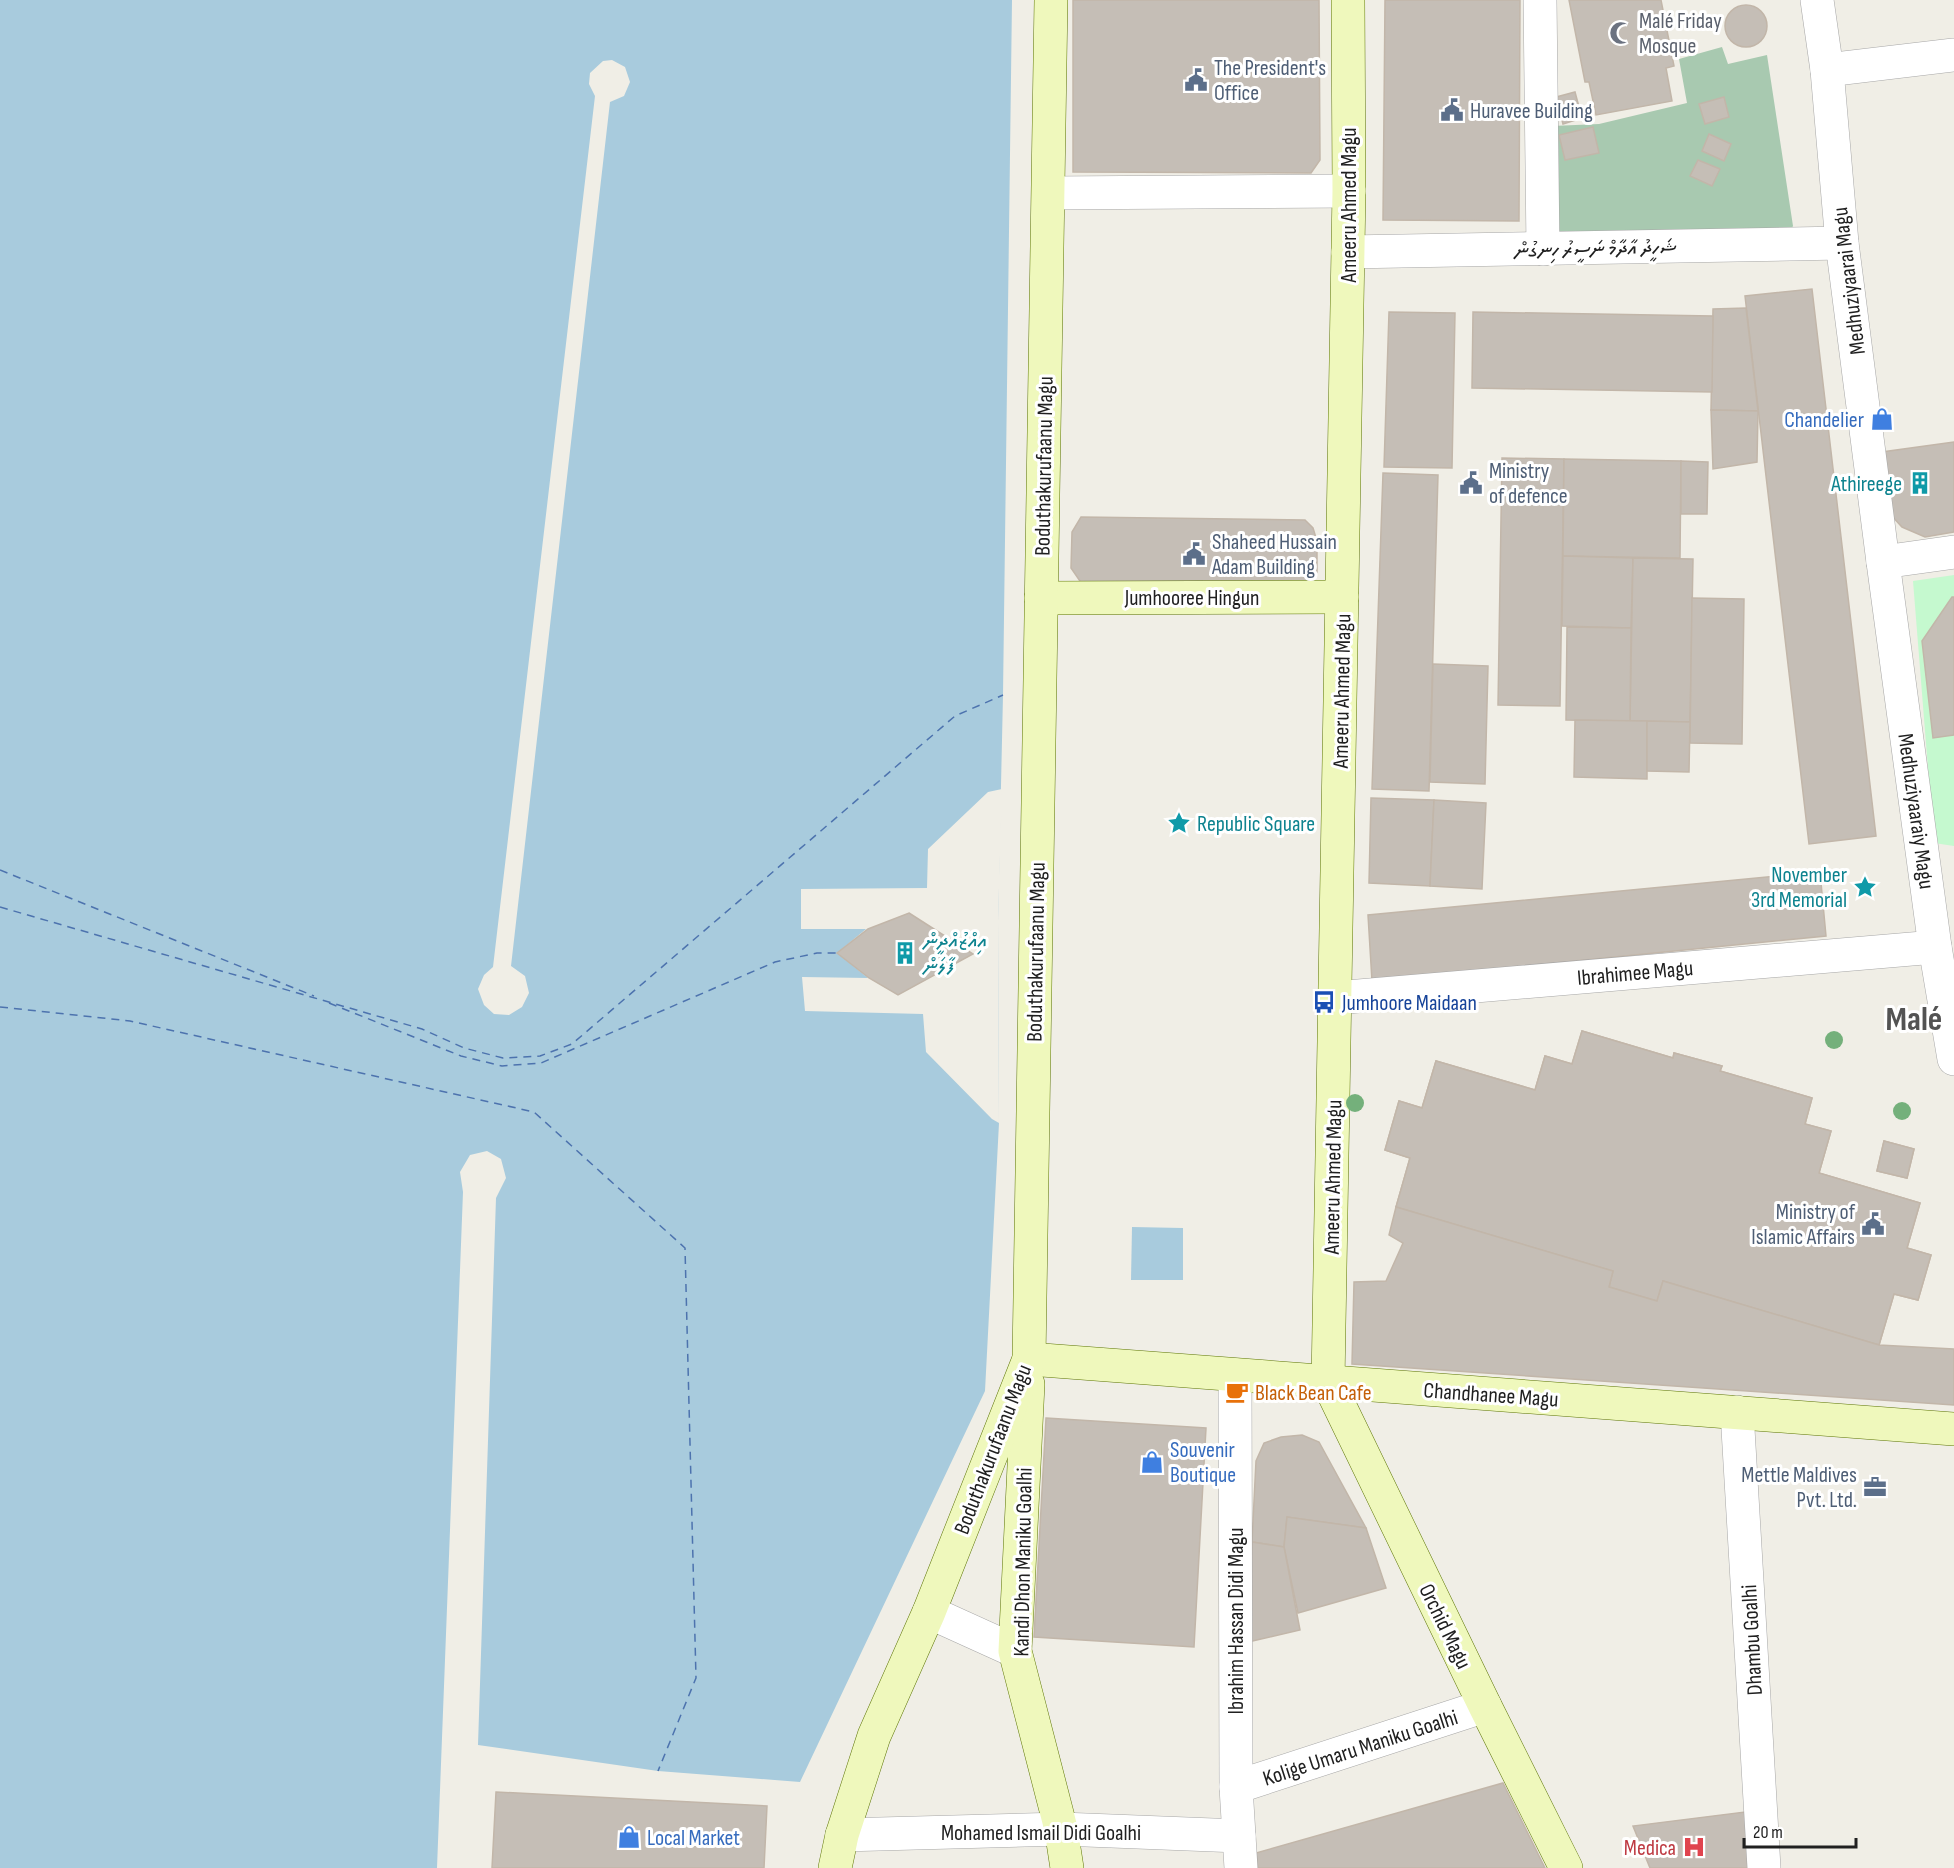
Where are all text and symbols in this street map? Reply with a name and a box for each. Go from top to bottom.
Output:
place label: Malé Friday Mosque [1639,8,1722,60]
mosque icon: Malé Friday Mosque [1608,20,1634,46]
place label: The President's Office [1214,55,1326,107]
public building icon: The President's Office [1183,67,1209,93]
public building icon: Huravee Building [1439,97,1465,123]
place label: Huravee Building [1470,98,1593,125]
street label: Ameeru Ahmed Magu [1336,128,1363,283]
street label: Medhuziyaarai Magu [1827,206,1872,356]
street label: ޝަހީދު އާދާމް ނަސީރު ހިނގުން [1512,235,1677,264]
street label: Boduthakurufaanu Magu [1029,376,1060,556]
shop icon: Chandelier [1869,406,1895,432]
place label: Chandelier [1784,407,1864,434]
place label: Ministry of defence [1489,458,1568,510]
public building icon: Ministry of defence [1458,470,1484,496]
building icon: Athireege [1907,470,1933,496]
place label: Athireege [1830,471,1902,498]
place label: Shaheed Hussain Adam Building [1211,529,1337,581]
public building icon: Shaheed Hussain Adam Building [1181,541,1207,567]
street label: Jumhooree Hingun [1124,585,1259,612]
street label: Ameeru Ahmed Magu [1328,613,1357,770]
street label: Medhuziyaaraiy Magu [1891,732,1940,891]
place icon: Republic Square [1166,810,1192,836]
place label: Republic Square [1197,811,1315,838]
street label: Boduthakurufaanu Magu [1021,862,1052,1042]
place label: November 3rd Memorial [1751,862,1847,914]
place icon: November 3rd Memorial [1852,874,1878,900]
place label: އިއްޒުއްދީން ފާލަން [921,928,987,980]
building icon: އިއްޒުއްދީން ފާލަން [892,940,918,966]
street label: Ibrahimee Magu [1576,955,1694,992]
bus stop icon: Jumhoore Maidaan [1311,989,1337,1015]
place label: Jumhoore Maidaan [1341,990,1477,1017]
district label: Malé [1886,999,1942,1040]
street label: Ameeru Ahmed Magu [1319,1099,1348,1256]
place label: Ministry of Islamic Affairs [1751,1199,1856,1251]
public building icon: Ministry of Islamic Affairs [1860,1211,1886,1237]
street label: Boduthakurufaanu Magu [949,1361,1038,1538]
street label: Chandhanee Magu [1423,1377,1559,1414]
cafe icon: Black Bean Cafe [1224,1379,1250,1405]
place label: Black Bean Cafe [1255,1380,1372,1407]
place label: Souvenir Boutique [1170,1437,1236,1489]
shop icon: Souvenir Boutique [1139,1449,1165,1475]
place label: Mettle Maldives Pvt. Ltd. [1741,1462,1857,1514]
street label: Kandi Dhon Maniku Goalhi [1008,1467,1039,1657]
office icon: Mettle Maldives Pvt. Ltd. [1862,1474,1888,1500]
street label: Ibrahim Hassan Didi Magu [1223,1528,1250,1714]
street label: Orchid Magu [1413,1580,1477,1674]
street label: Dhambu Goalhi [1736,1584,1769,1696]
street label: Kolige Umaru Maniku Goalhi [1260,1704,1461,1793]
scale bar [1744,1811,1856,1849]
street label: Mohamed Ismail Didi Goalhi [941,1820,1141,1847]
text: 20 m [1753,1822,1783,1843]
shop icon: Local Market [616,1824,642,1850]
place label: Local Market [647,1825,740,1852]
hospital icon: Medica [1681,1834,1707,1860]
place label: Medica [1624,1835,1676,1862]

